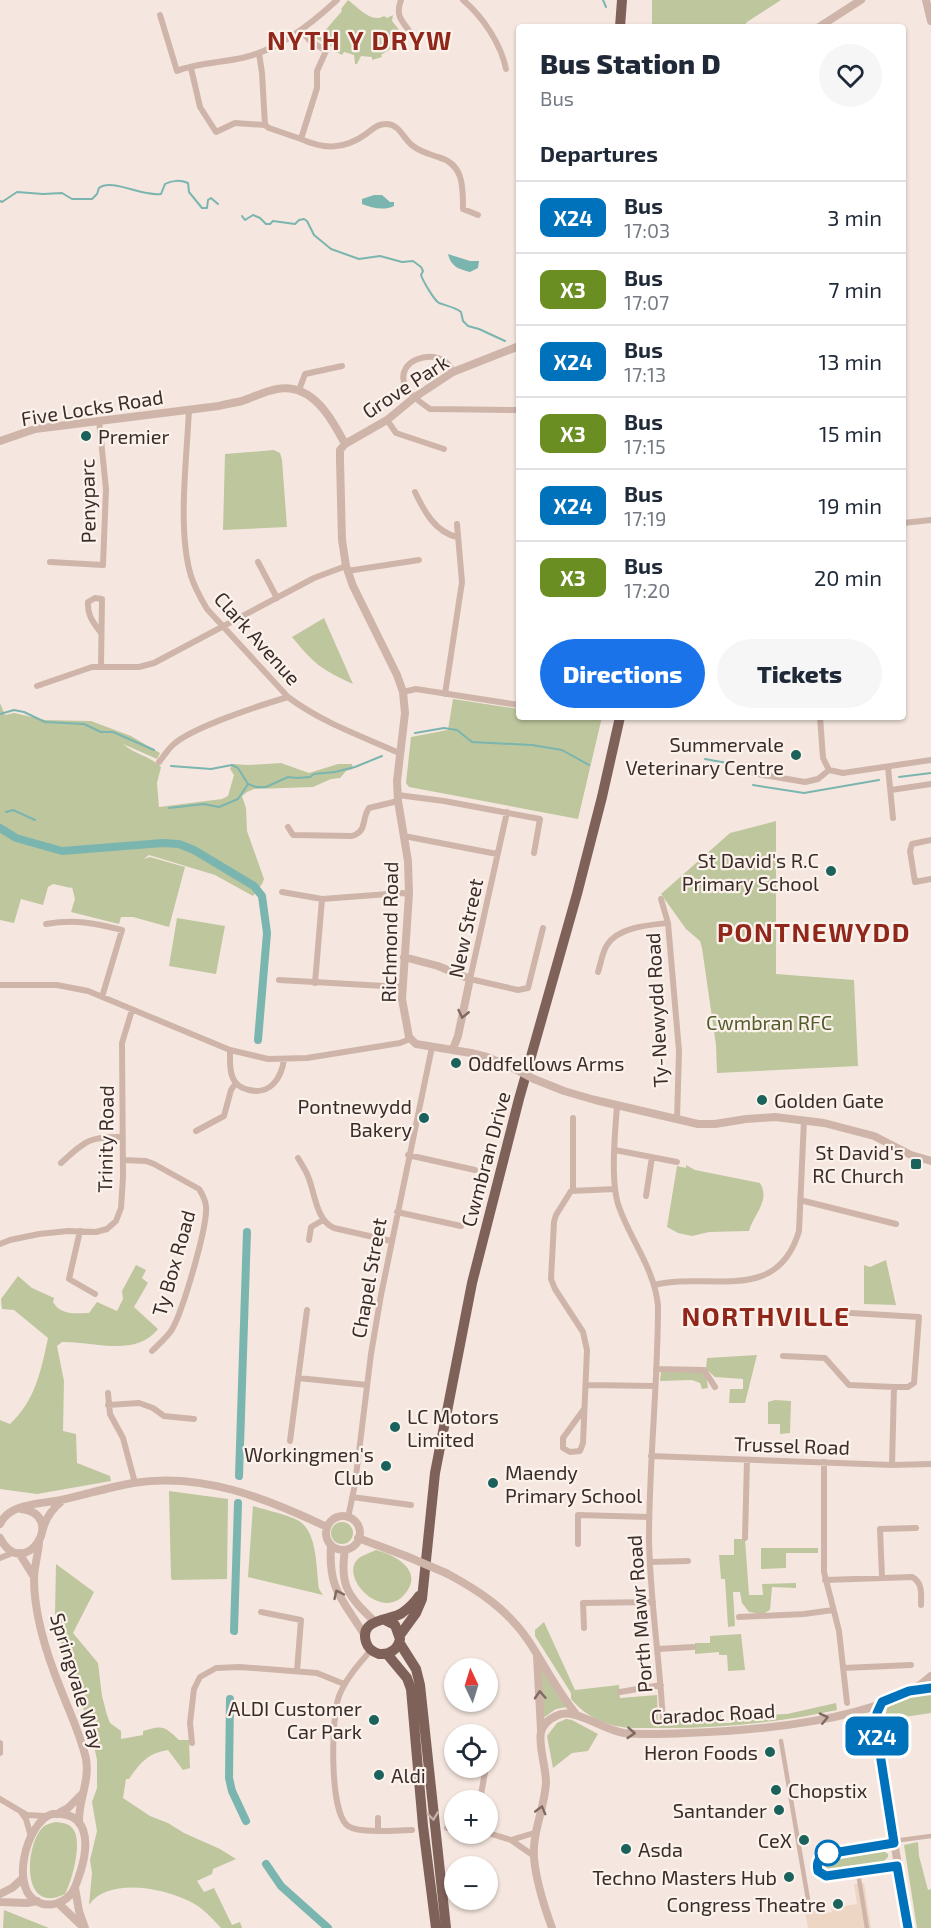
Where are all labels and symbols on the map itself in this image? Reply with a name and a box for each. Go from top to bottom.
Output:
district label: NYTH Y DRYW [267,24,453,55]
street label: Grove Park [357,349,453,423]
street label: Five Locks Road [19,384,165,430]
place label: Premier [98,424,170,448]
marker: Premier [79,429,93,443]
street label: Penyparc [74,458,100,544]
street label: Clark Avenue [210,586,306,690]
place label: Summervale Veterinary Centre [625,732,784,779]
marker: Summervale Veterinary Centre [789,748,803,762]
place label: St David's R.C Primary School [682,848,819,895]
street label: Richmond Road [376,861,402,1003]
marker: St David's R.C Primary School [824,864,838,878]
street label: New Street [443,876,487,980]
district label: PONTNEWYDD [717,916,911,947]
street label: Ty-Newydd Road [640,932,672,1088]
one-way arrow [457,1009,470,1019]
park label: Cwmbran RFC [706,1010,832,1034]
place label: Oddfellows Arms [468,1051,624,1075]
marker: Oddfellows Arms [449,1056,463,1070]
street label: Trinity Road [92,1085,118,1193]
place label: Golden Gate [774,1088,884,1112]
street label: Cwmbran Drive [455,1089,515,1229]
marker: Golden Gate [755,1093,769,1107]
place label: Pontnewydd Bakery [297,1094,412,1141]
marker: Pontnewydd Bakery [417,1111,431,1125]
place label: St David's RC Church [812,1140,904,1187]
marker: St David's RC Church [909,1157,923,1171]
street label: Ty Box Road [146,1207,200,1319]
street label: Chapel Street [346,1216,390,1340]
district label: NORTHVILLE [681,1300,851,1331]
place label: LC Motors Limited [407,1404,499,1451]
marker: LC Motors Limited [388,1420,402,1434]
street label: Trussel Road [734,1431,850,1459]
place label: Workingmen's Club [244,1442,374,1489]
marker: Workingmen's Club [379,1459,393,1473]
place label: Maendy Primary School [505,1460,642,1507]
marker: Maendy Primary School [486,1476,500,1490]
street label: Porth Mawr Road [622,1534,656,1694]
one-way arrow [333,1589,345,1600]
street label: Springvale Way [46,1610,110,1752]
north arrow [444,1658,498,1712]
one-way arrow [533,1690,546,1699]
place label: ALDI Customer Car Park [228,1696,362,1743]
street label: Caradoc Road [650,1698,776,1728]
one-way arrow [819,1712,829,1725]
marker: ALDI Customer Car Park [367,1713,381,1727]
line badge: X24 [842,1716,912,1756]
one-way arrow [626,1726,635,1739]
place label: Heron Foods [644,1740,758,1764]
marker: Heron Foods [763,1745,777,1759]
place label: Aldi [391,1763,426,1787]
marker: Aldi [372,1768,386,1782]
place label: Chopstix [788,1778,868,1802]
marker: Chopstix [769,1783,783,1797]
place label: Santander [673,1798,767,1822]
marker: Santander [772,1803,786,1817]
one-way arrow [534,1805,546,1816]
one-way arrow [427,1811,439,1821]
place label: CeX [758,1828,792,1852]
marker: CeX [797,1833,811,1847]
place label: Asda [638,1837,683,1861]
unlabelled marker [815,1840,841,1866]
marker: Asda [619,1842,633,1856]
place label: Techno Masters Hub [592,1865,777,1889]
marker: Techno Masters Hub [782,1870,796,1884]
place label: Congress Theatre [667,1892,826,1916]
marker: Congress Theatre [831,1897,845,1911]

